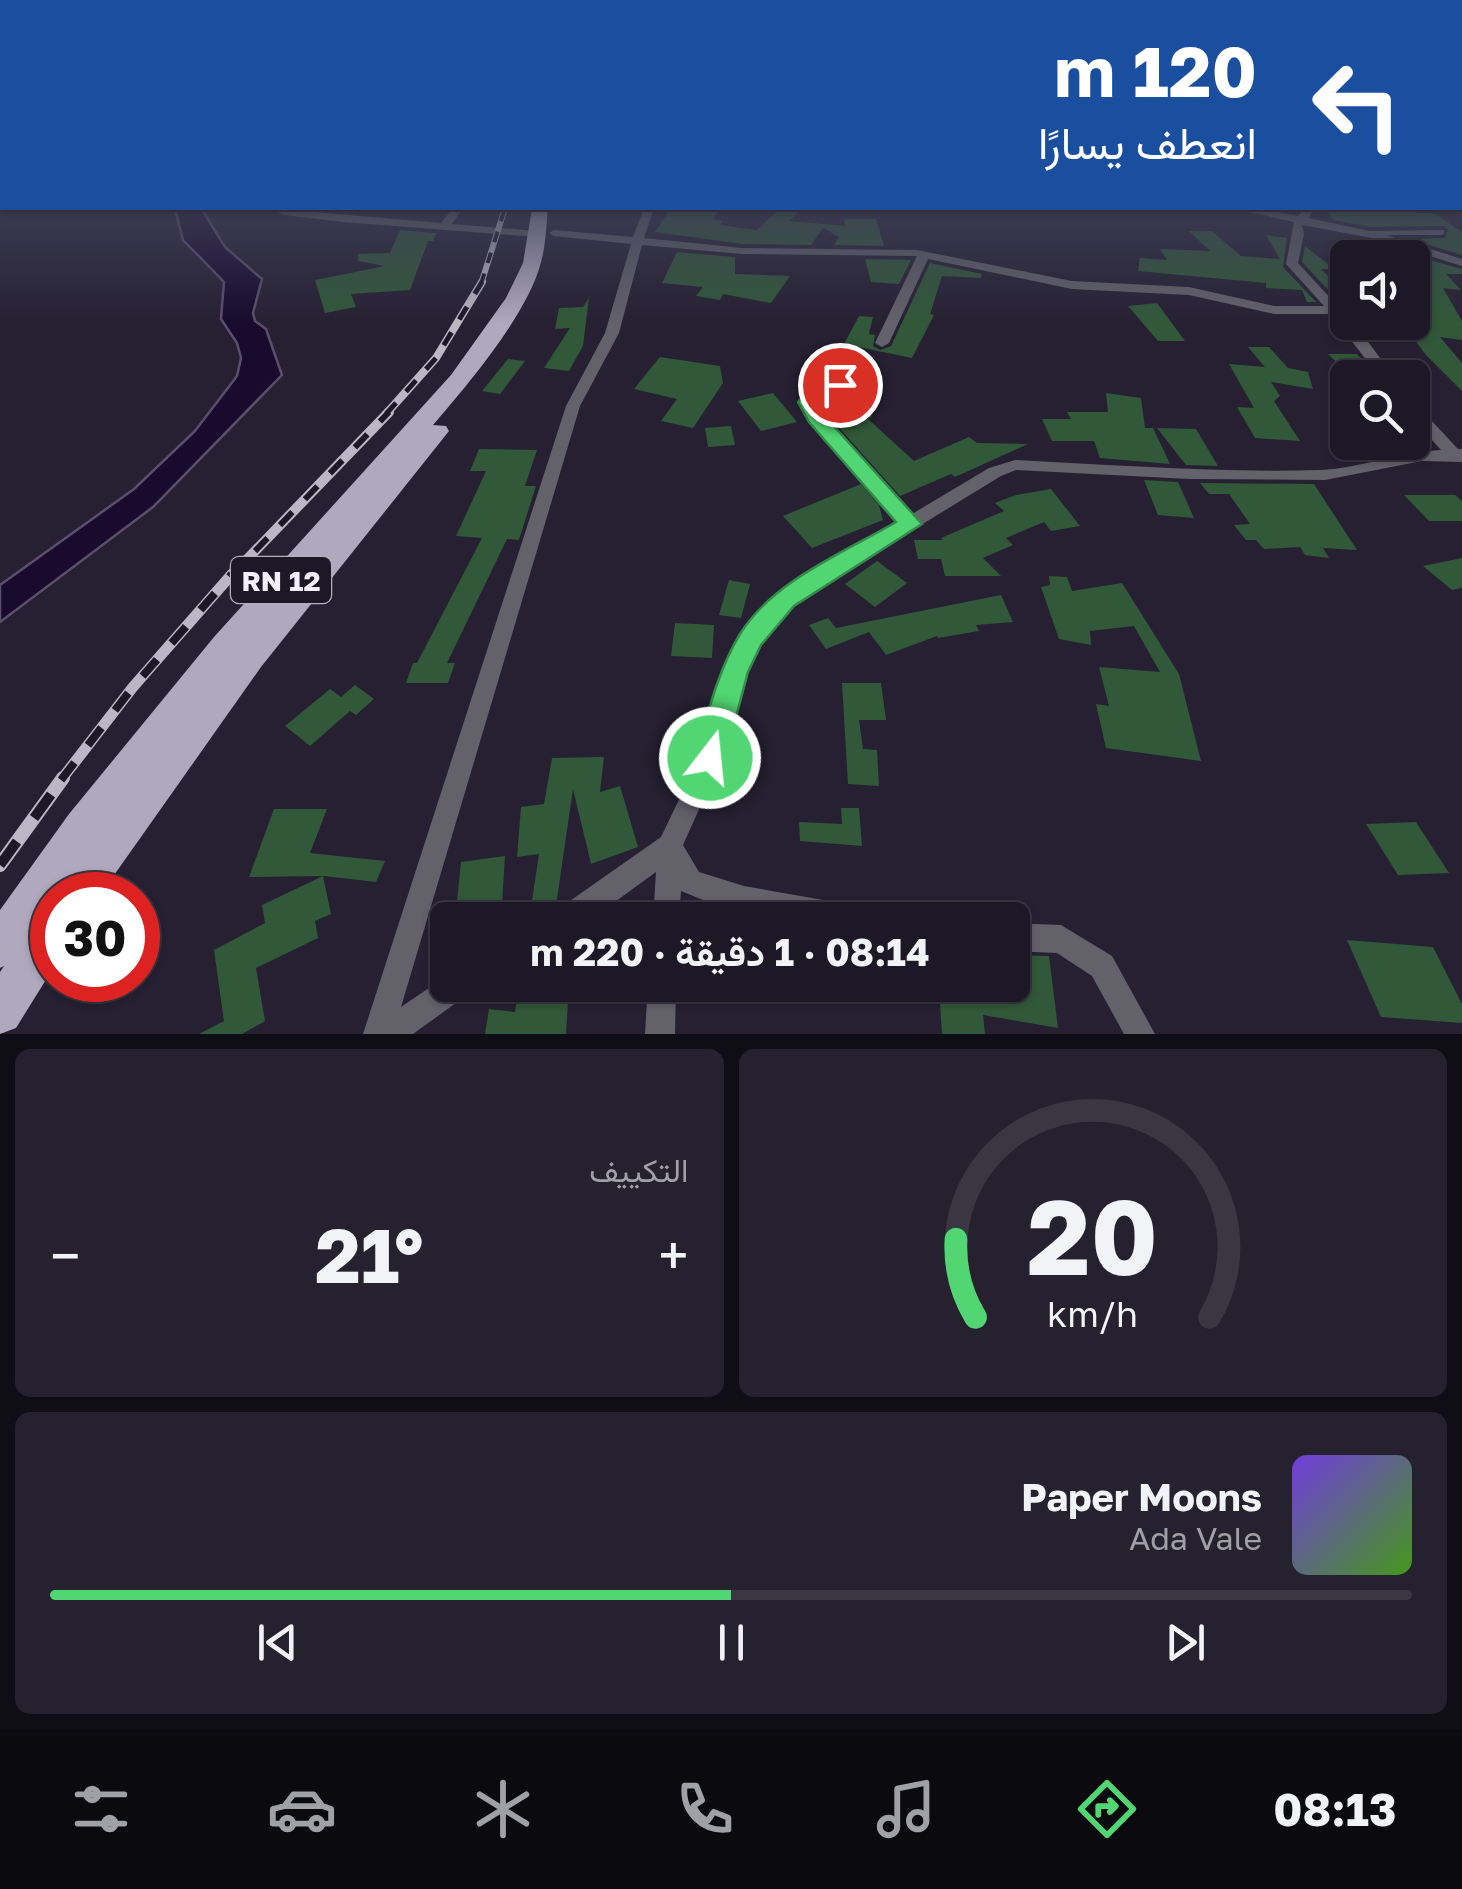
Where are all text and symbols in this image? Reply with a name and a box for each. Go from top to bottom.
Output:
text: 120 m [1054,28,1257,112]
icon: left [1292,40,1422,170]
text: انعطف يسارًا [1038,115,1257,169]
map controls [1330,240,1430,460]
button: sound [1330,240,1430,340]
pin [798,343,883,428]
icon: arrive [813,358,868,413]
button: search [1330,360,1430,460]
road number: RN 12 [231,557,331,603]
position arrow [658,706,762,810]
speed limit sign: 30 [30,872,160,1002]
text: 08:14 · 1 دقيقة · 220 m [530,929,930,974]
text: التكييف [589,1151,689,1189]
text: 20 [1027,1173,1158,1298]
text: 21° [315,1209,424,1300]
text: − [50,1222,80,1288]
text: + [658,1222,689,1288]
text: km/h [1047,1292,1138,1335]
text: Paper Moons [1021,1474,1262,1519]
text: Ada Vale [1129,1519,1262,1557]
icon: previous [250,1615,305,1670]
icon: pause [704,1615,759,1670]
icon: next [1158,1615,1213,1670]
icon: filters [66,1774,136,1844]
icon: car [267,1774,337,1844]
icon: climate [468,1774,538,1844]
icon: phone [670,1774,740,1844]
icon: music [871,1774,941,1844]
icon: directions [1072,1774,1142,1844]
text: 08:13 [1273,1782,1396,1836]

